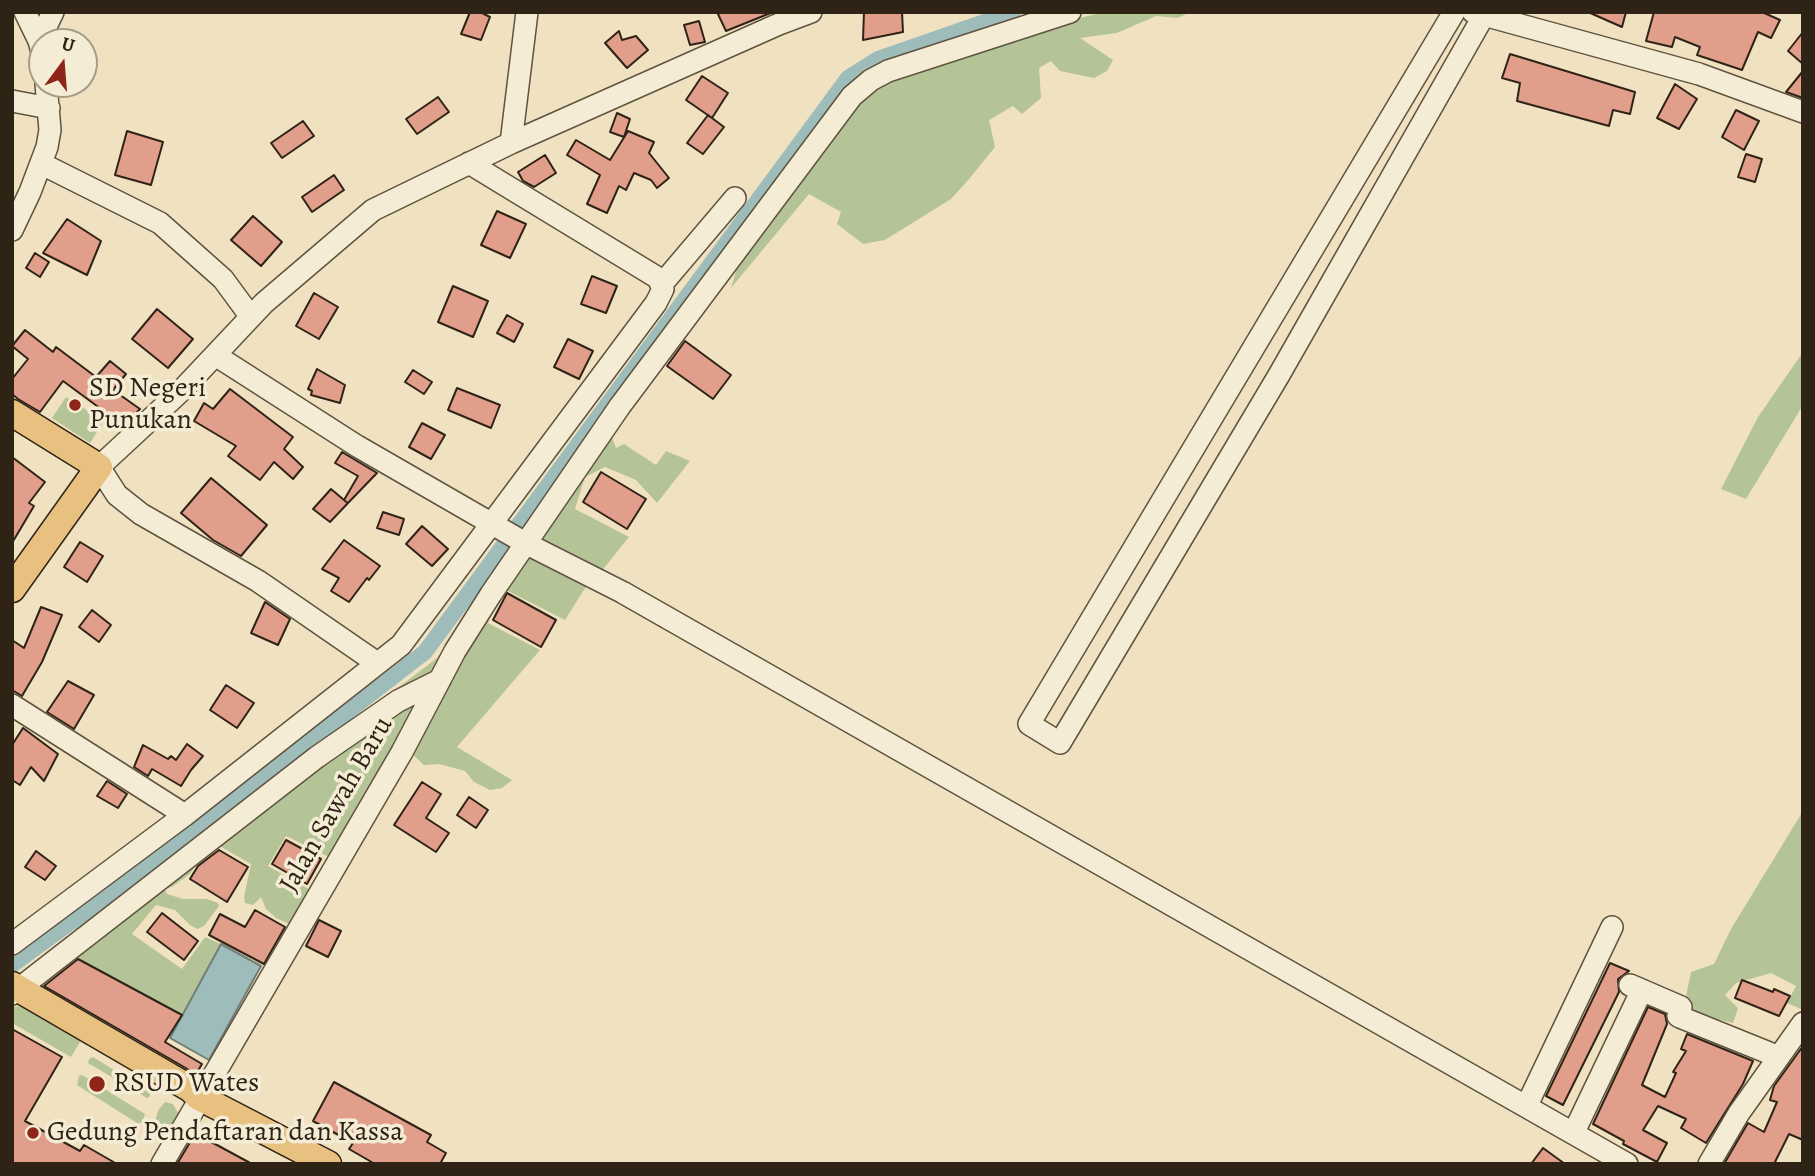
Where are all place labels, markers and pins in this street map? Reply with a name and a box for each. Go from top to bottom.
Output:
place label: SD Negeri Punukan [89,372,206,438]
marker: SD Negeri Punukan [67,397,83,413]
place label: RSUD Wates [113,1067,259,1101]
marker: RSUD Wates [87,1074,107,1094]
place label: Gedung Pendaftaran dan Kassa [47,1116,403,1150]
marker: Gedung Pendaftaran dan Kassa [25,1125,41,1141]

